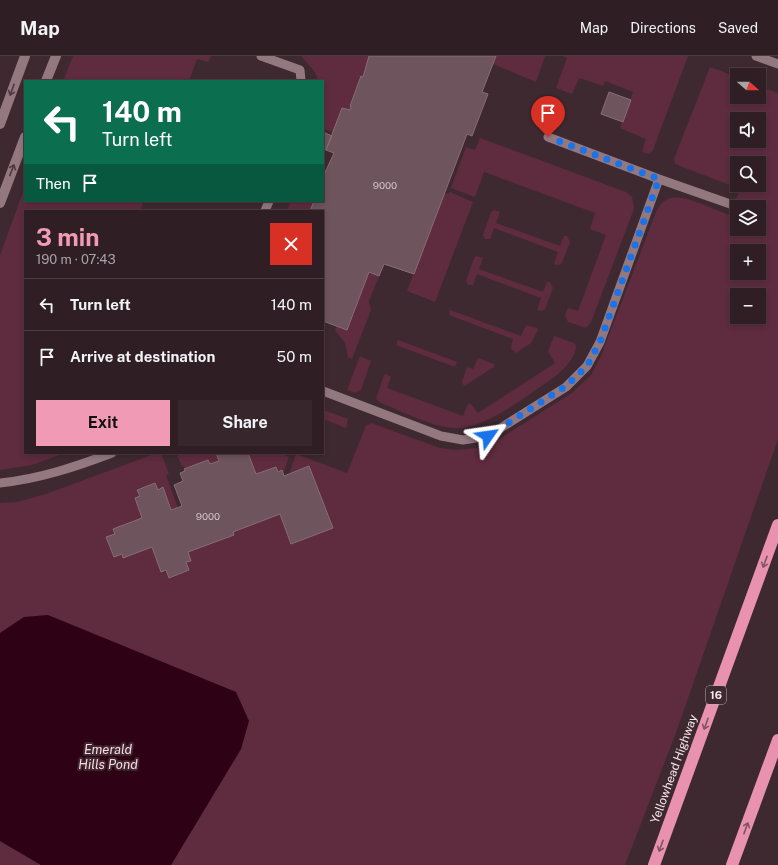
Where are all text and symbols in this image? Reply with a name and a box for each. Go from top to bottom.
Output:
text: Map [20,17,60,39]
text: Map [580,20,608,36]
text: Directions [630,20,696,36]
text: Saved [718,20,758,36]
north arrow [730,68,766,104]
map controls [730,68,766,324]
one-way arrow [8,84,16,96]
text: 140 m [102,95,182,128]
icon: left [36,96,88,148]
pin [531,96,565,137]
icon: arrive [537,102,559,124]
button: sound [730,112,766,148]
text: Turn left [102,129,172,150]
button: search [730,156,766,192]
one-way arrow [9,165,17,177]
icon: arrive [79,172,101,194]
text: Then [36,175,71,192]
house number: 9000 [373,179,397,191]
button: layers [730,200,766,236]
text: 3 min [36,223,100,251]
button: close [270,223,312,265]
button: + [730,244,766,280]
text: 190 m · 07:43 [36,252,116,267]
button: − [730,288,766,324]
icon: left [36,294,58,316]
text: Turn left [70,296,131,313]
text: 140 m [271,296,312,313]
icon: arrive [36,346,58,368]
text: Arrive at destination [70,348,215,365]
text: 50 m [277,348,312,365]
button: Exit [36,400,170,446]
button: Share [178,400,312,446]
position arrow [467,415,509,457]
house number: 9000 [196,510,220,522]
one-way arrow [760,556,768,568]
road number: 16 [706,686,726,704]
street label: Yellowhead Highway [648,712,700,825]
one-way arrow [701,717,709,729]
water label: Emerald Hills Pond [78,742,138,772]
one-way arrow [742,823,750,835]
one-way arrow [657,839,665,851]

